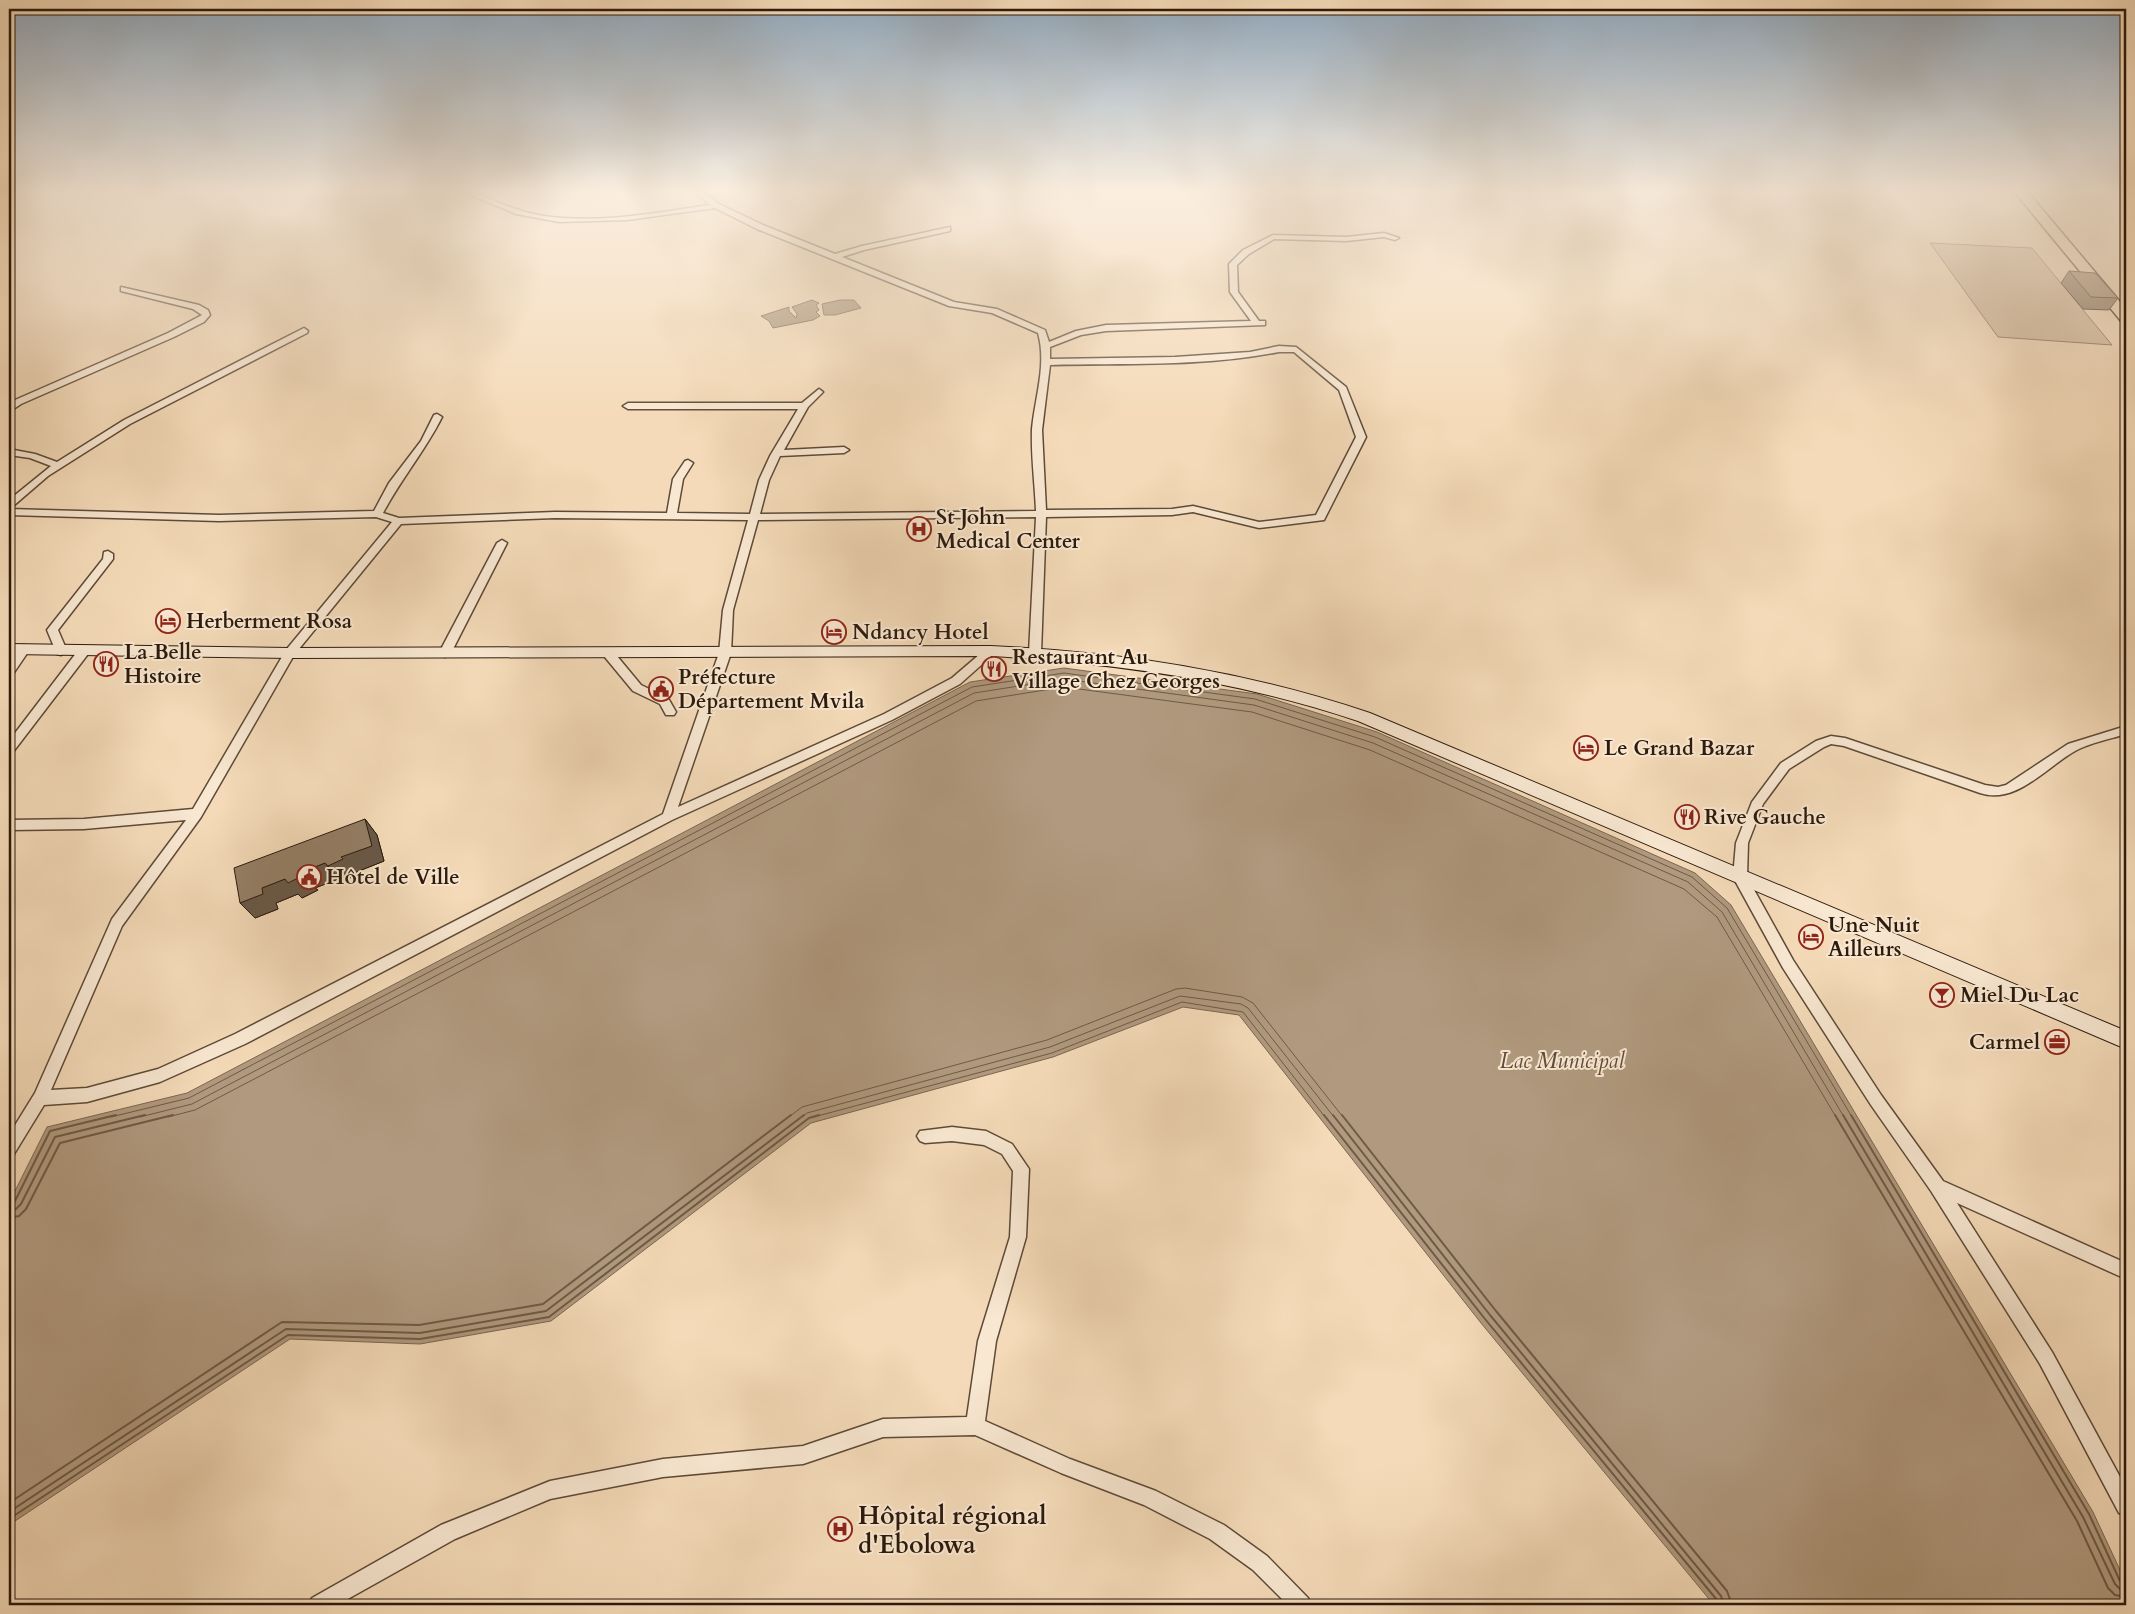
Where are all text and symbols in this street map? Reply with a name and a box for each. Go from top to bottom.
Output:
place label: St John Medical Center [936,503,1080,556]
hospital icon: St John Medical Center [906,516,932,542]
place label: Herberment Rosa [186,607,353,636]
hotel icon: Herberment Rosa [155,608,181,634]
place label: Ndancy Hotel [852,618,989,647]
hotel icon: Ndancy Hotel [821,619,847,645]
place label: La Belle Histoire [124,638,202,691]
place label: Restaurant Au Village Chez Georges [1012,643,1220,696]
restaurant icon: La Belle Histoire [93,651,119,677]
restaurant icon: Restaurant Au Village Chez Georges [981,656,1007,682]
place label: Préfecture Département Mvila [678,663,865,716]
public building icon: Préfecture Département Mvila [648,676,674,702]
place label: Le Grand Bazar [1604,734,1755,763]
hotel icon: Le Grand Bazar [1573,735,1599,761]
place label: Rive Gauche [1704,803,1826,832]
restaurant icon: Rive Gauche [1674,804,1700,830]
place label: Hôtel de Ville [326,863,460,892]
public building icon: Hôtel de Ville [296,864,322,890]
place label: Une Nuit Ailleurs [1828,911,1920,964]
hotel icon: Une Nuit Ailleurs [1798,924,1824,950]
place label: Miel Du Lac [1960,981,2079,1010]
bar icon: Miel Du Lac [1929,982,1955,1008]
place label: Carmel [1969,1028,2040,1057]
office icon: Carmel [2044,1029,2070,1055]
water label: Lac Municipal [1500,1046,1625,1076]
place label: Hôpital régional d'Ebolowa [858,1499,1047,1562]
hospital icon: Hôpital régional d'Ebolowa [827,1516,853,1542]

